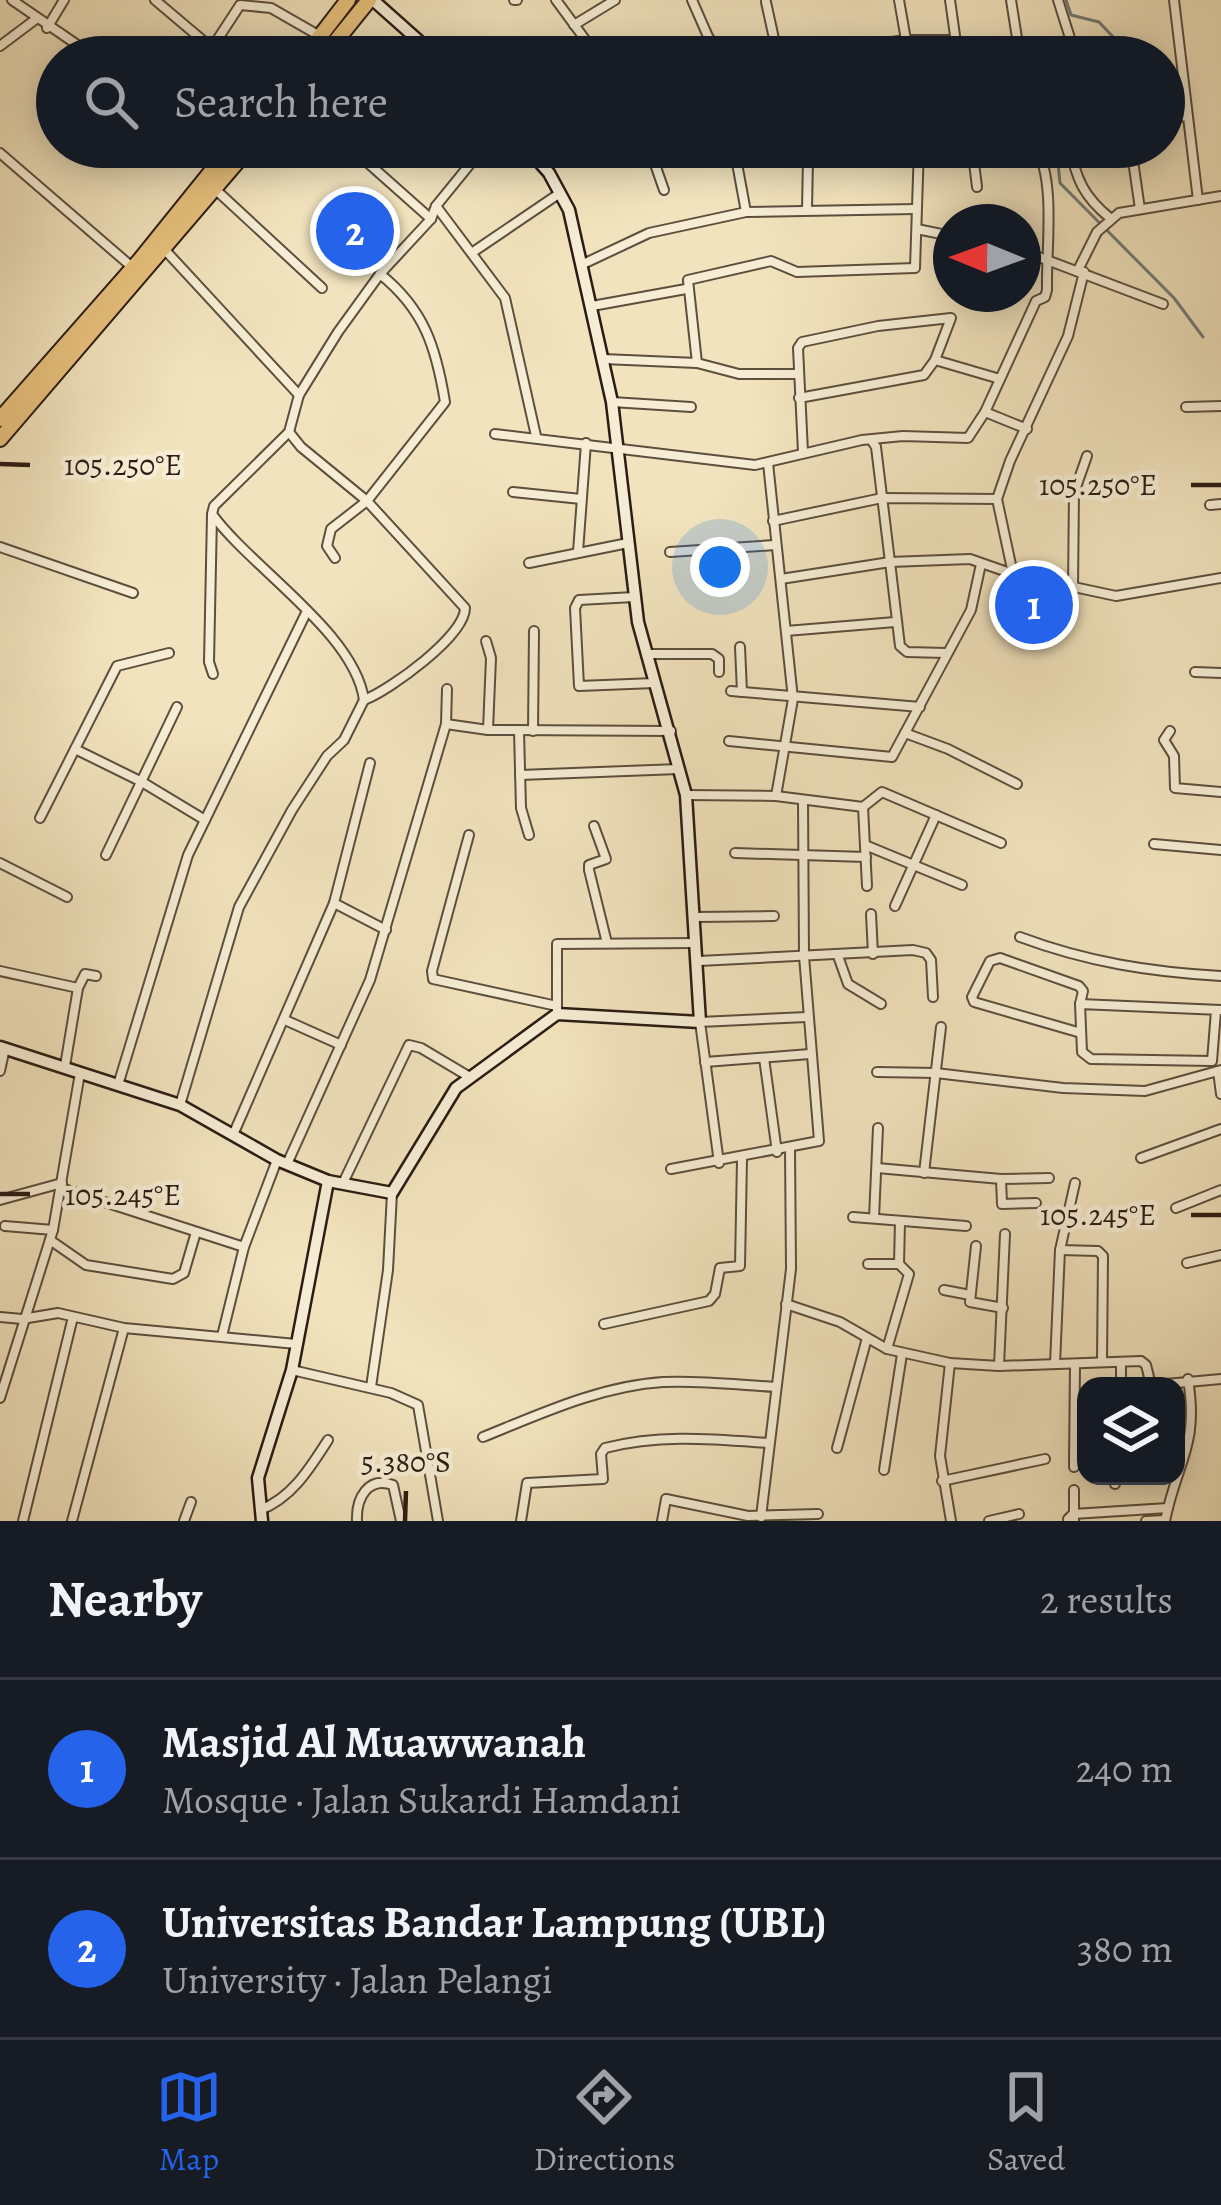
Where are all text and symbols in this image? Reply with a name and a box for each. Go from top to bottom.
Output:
search box [36,36,1185,168]
icon: search [78,69,144,135]
text: Search here [174,71,388,133]
pin: 2 [316,186,394,276]
north arrow [933,204,1041,312]
text: 105.250°E [64,445,182,485]
text: 105.250°E [1039,465,1157,505]
your location [690,537,750,597]
pin: 1 [995,560,1073,650]
text: 105.245°E [65,1175,181,1215]
text: 105.245°E [1040,1195,1156,1235]
map controls [1077,1377,1185,1485]
button: layers [1077,1377,1185,1485]
text: 5.380°S [361,1442,451,1482]
text: Nearby [48,1564,202,1634]
text: 2 results [1040,1573,1173,1626]
text: Masjid Al Muawwanah [162,1711,586,1773]
text: 1 [80,1742,94,1795]
text: 240 m [1076,1742,1173,1795]
text: Mosque · Jalan Sukardi Hamdani [162,1773,681,1826]
text: Universitas Bandar Lampung (UBL) [162,1891,827,1953]
text: 2 [78,1922,96,1975]
text: 380 m [1077,1922,1173,1975]
text: University · Jalan Pelangi [162,1953,553,2006]
tab: Map [156,2064,222,2181]
tab: Directions [534,2064,675,2181]
tab: Saved [987,2064,1065,2181]

